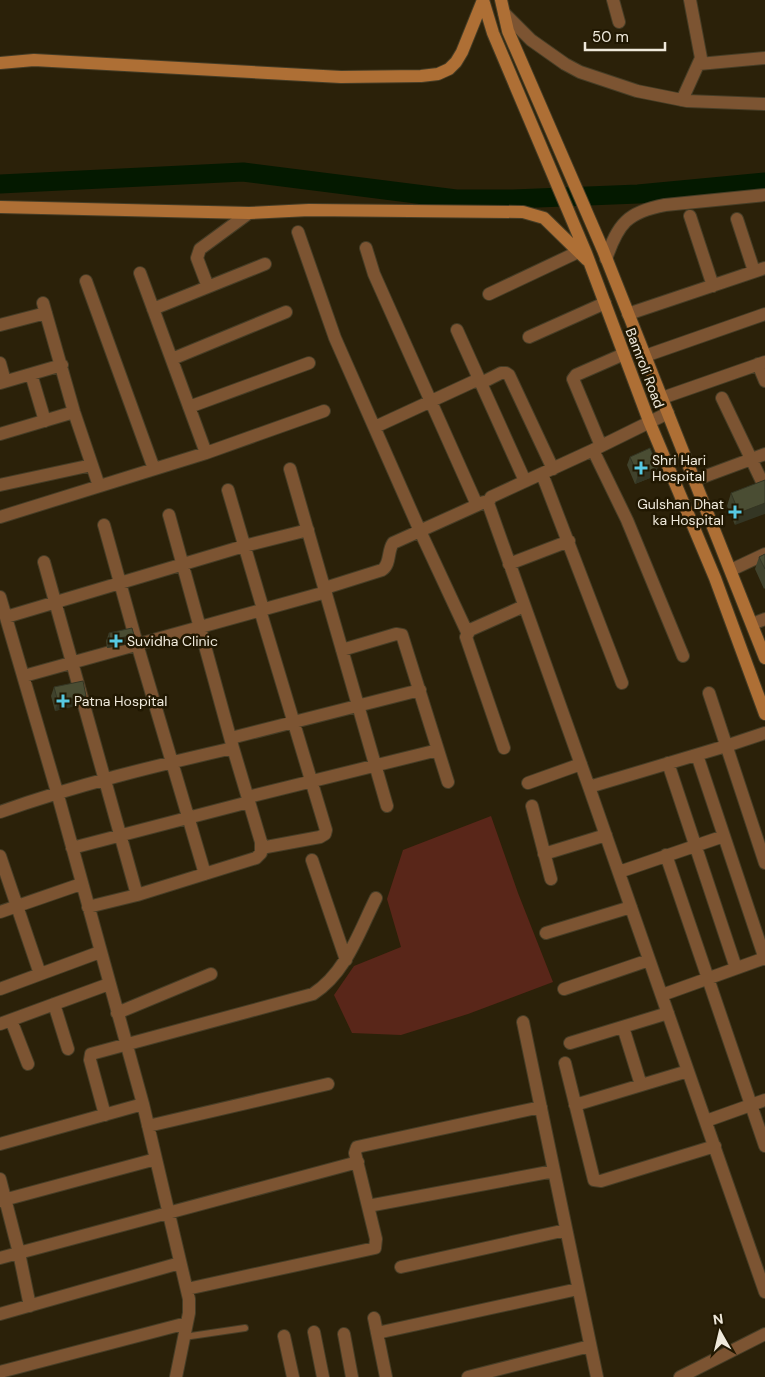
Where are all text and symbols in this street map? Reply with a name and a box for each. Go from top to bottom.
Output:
scale bar [585,20,665,52]
text: 50 m [592,27,629,47]
street label: Bamroli Road [621,325,669,411]
place label: Shri Hari Hospital [652,451,706,485]
marker: Shri Hari Hospital [634,461,648,475]
place label: Gulshan Dhat ka Hospital [637,495,724,529]
marker: Gulshan Dhat ka Hospital [728,505,742,519]
place label: Suvidha Clinic [127,632,218,650]
marker: Suvidha Clinic [109,634,123,648]
place label: Patna Hospital [74,692,167,710]
marker: Patna Hospital [56,694,70,708]
north arrow [695,1307,745,1357]
text: N [712,1310,725,1329]

